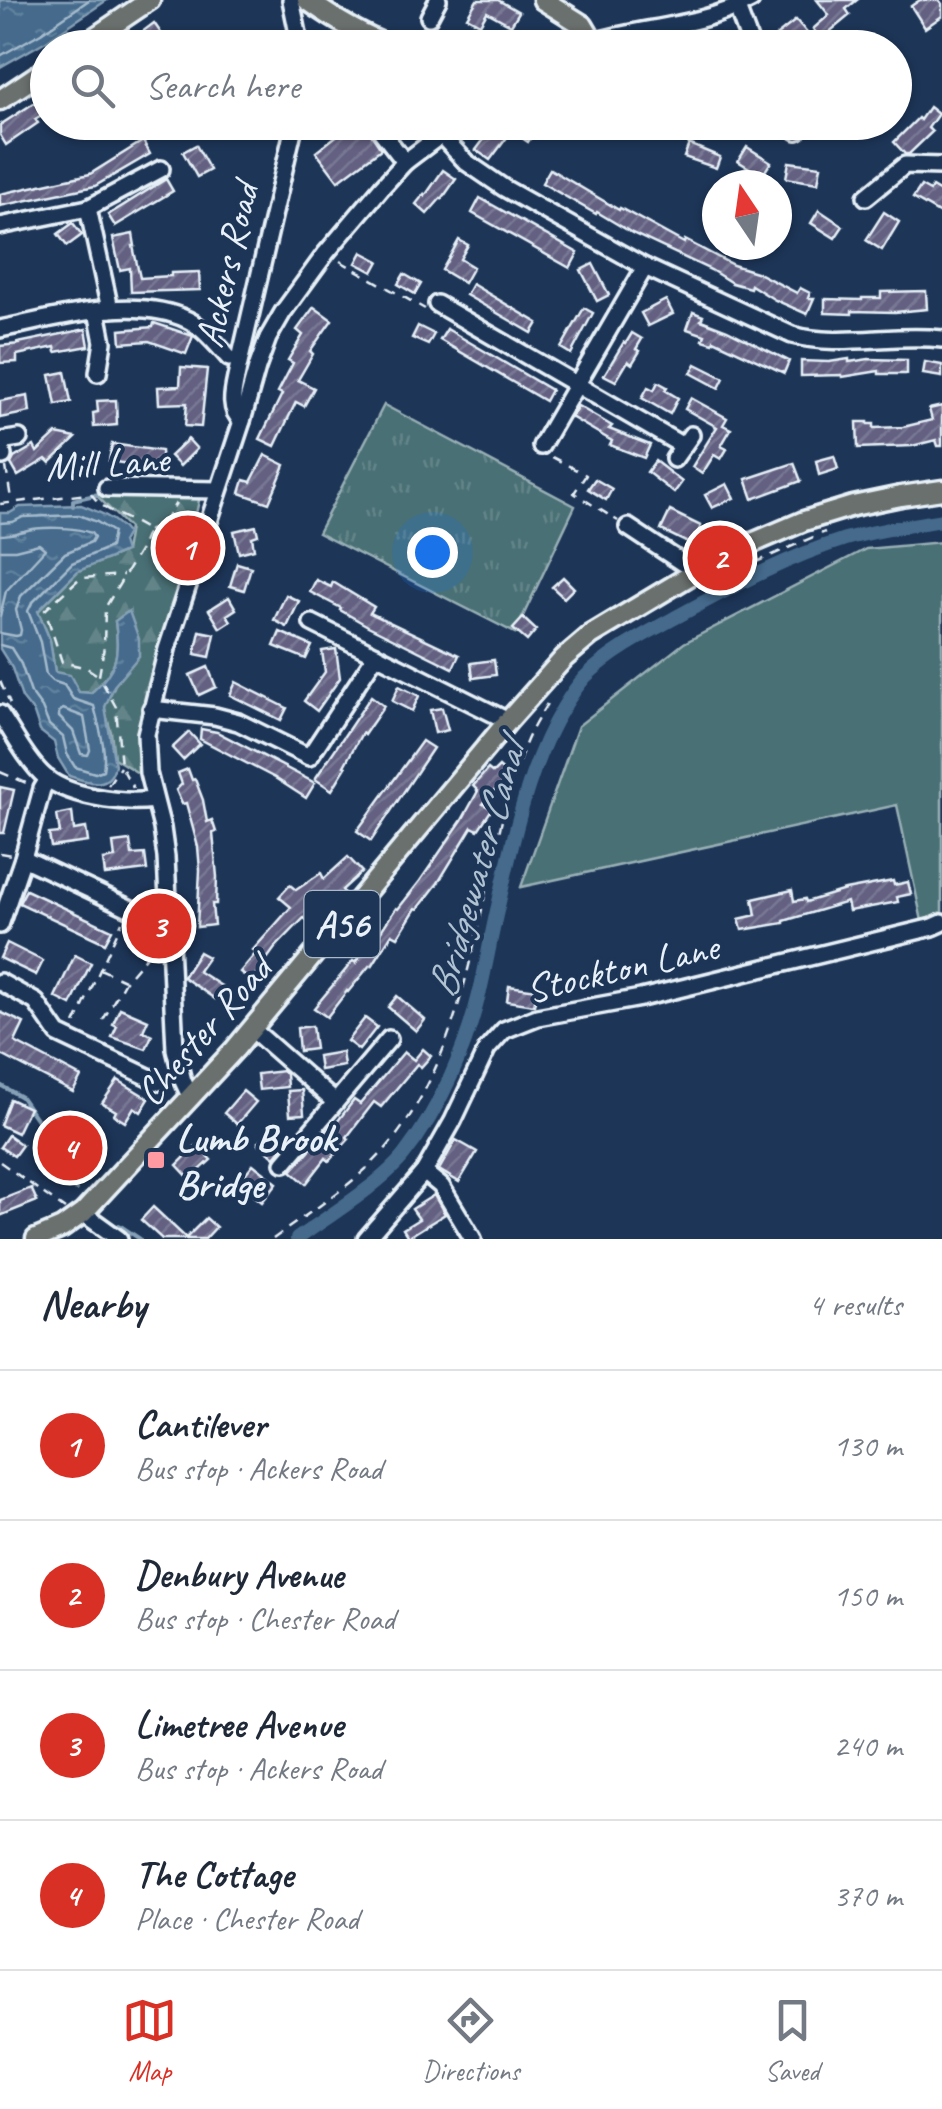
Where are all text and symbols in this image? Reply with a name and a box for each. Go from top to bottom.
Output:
search box [30,30,912,140]
icon: search [65,58,120,113]
text: Search here [145,62,300,109]
north arrow [702,170,792,260]
street label: Ackers Road [184,172,272,352]
street label: Mill Lane [43,434,174,492]
pin: 1 [156,510,220,586]
pin: 2 [688,520,752,596]
your location [407,527,458,578]
water label: Bridgewater Canal [415,725,542,1004]
pin: 3 [126,888,192,964]
road number: A56 [304,891,380,957]
street label: Stockton Lane [521,921,726,1014]
street label: Chester Road [125,941,287,1116]
pin: 4 [38,1110,102,1186]
place label: Lumb Brook Bridge [176,1113,340,1209]
marker: Lumb Brook Bridge [145,1149,167,1171]
text: Nearby [40,1278,146,1331]
text: 4 results [808,1284,902,1325]
text: Cantilever [135,1401,266,1448]
text: 1 [65,1425,80,1466]
text: 130 m [833,1425,902,1466]
text: Bus stop · Ackers Road [135,1448,382,1489]
text: Denbury Avenue [135,1551,343,1598]
text: 2 [65,1575,80,1616]
text: 150 m [833,1575,902,1616]
text: Bus stop · Chester Road [135,1598,395,1639]
text: Limetree Avenue [135,1701,343,1748]
text: 3 [65,1725,80,1766]
text: 240 m [833,1725,902,1766]
text: Bus stop · Ackers Road [135,1748,382,1789]
text: The Cottage [135,1851,293,1898]
text: 4 [65,1875,80,1916]
text: 370 m [833,1875,902,1916]
text: Place · Chester Road [135,1898,359,1939]
tab: Map [122,1993,177,2088]
tab: Directions [422,1993,520,2088]
tab: Saved [765,1993,820,2088]

